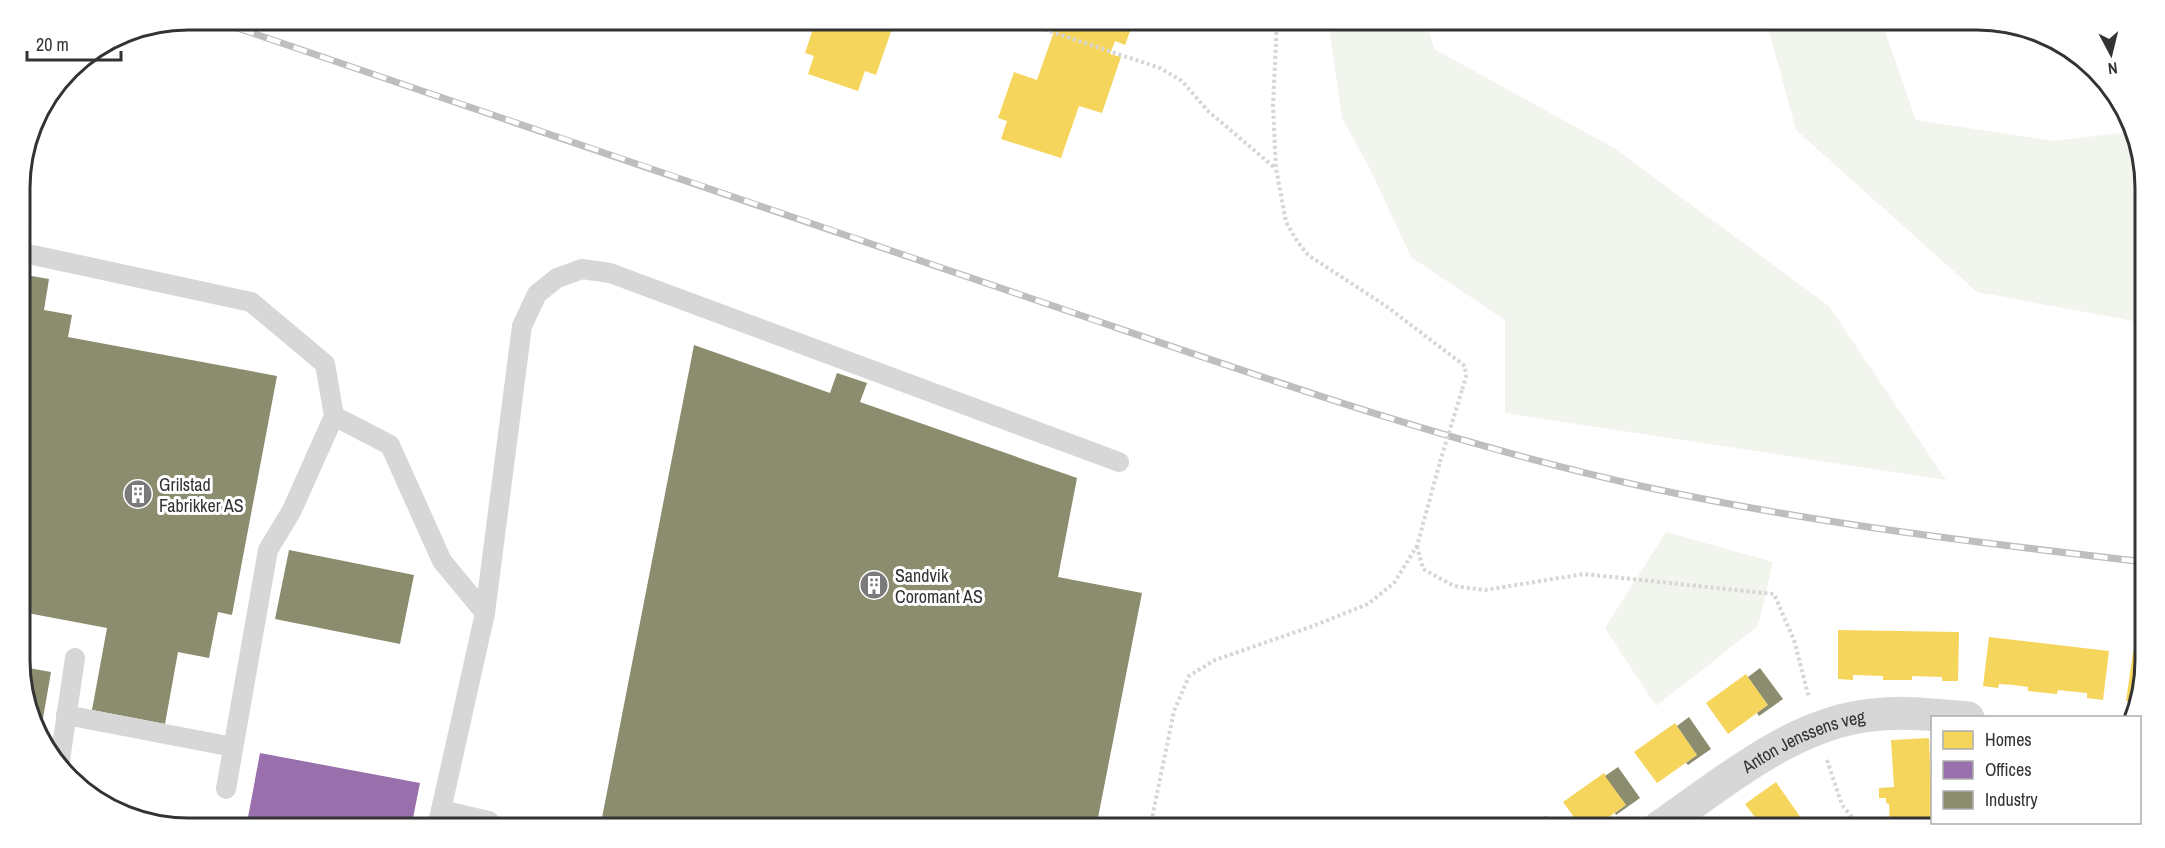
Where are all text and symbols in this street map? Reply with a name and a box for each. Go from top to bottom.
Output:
scale bar [27,24,122,62]
north arrow [2081,24,2141,84]
text: 20 m [36,32,69,57]
text: N [2107,57,2119,80]
place label: Grilstad Fabrikker AS [159,472,244,518]
building icon: Grilstad Fabrikker AS [122,478,154,510]
place label: Sandvik Coromant AS [895,563,983,609]
building icon: Sandvik Coromant AS [858,569,890,601]
street label: Anton Jenssens veg [1736,703,1868,779]
legend [1931,716,2141,824]
text: Homes [1985,727,2032,752]
text: Offices [1985,757,2032,782]
text: Industry [1985,787,2038,812]

